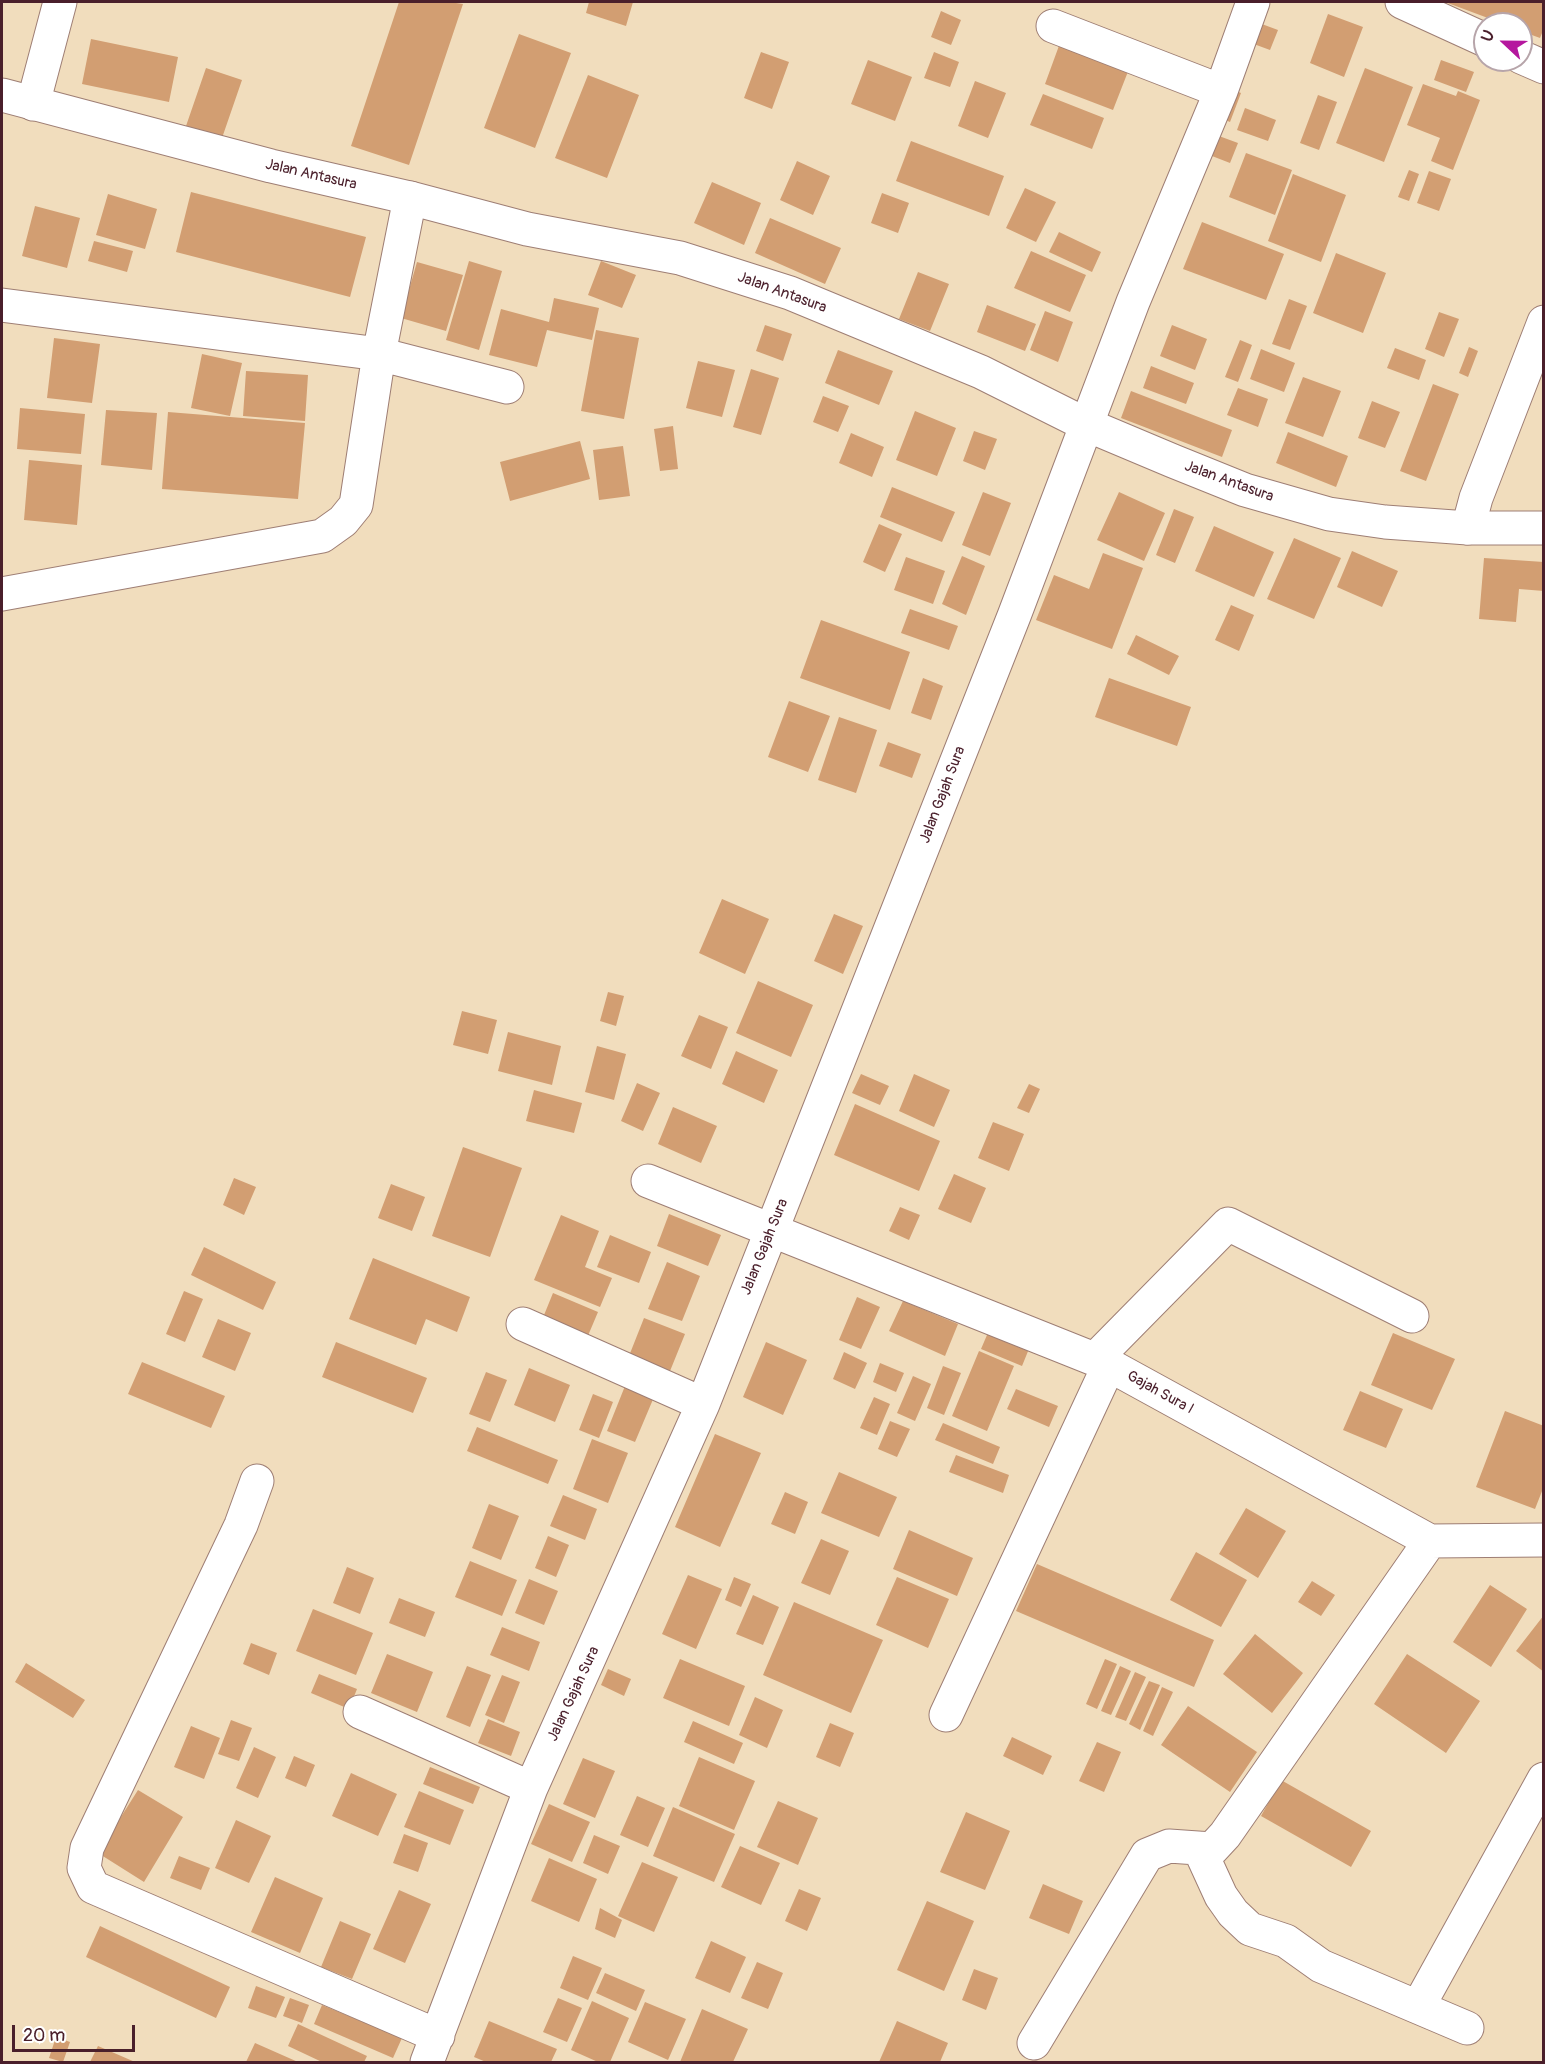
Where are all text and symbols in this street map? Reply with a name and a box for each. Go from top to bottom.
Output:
north arrow [1473,12,1533,72]
text: U [1477,27,1499,45]
street label: Jalan Antasura [263,156,359,194]
street label: Jalan Antasura [735,269,829,317]
street label: Jalan Antasura [1182,458,1276,506]
street label: Jalan Gajah Sura [916,744,970,846]
street label: Jalan Gajah Sura [738,1196,792,1298]
street label: Gajah Sura I [1123,1367,1197,1419]
street label: Jalan Gajah Sura [544,1644,604,1744]
scale bar [15,2013,138,2051]
text: 20 m [23,2024,65,2047]

